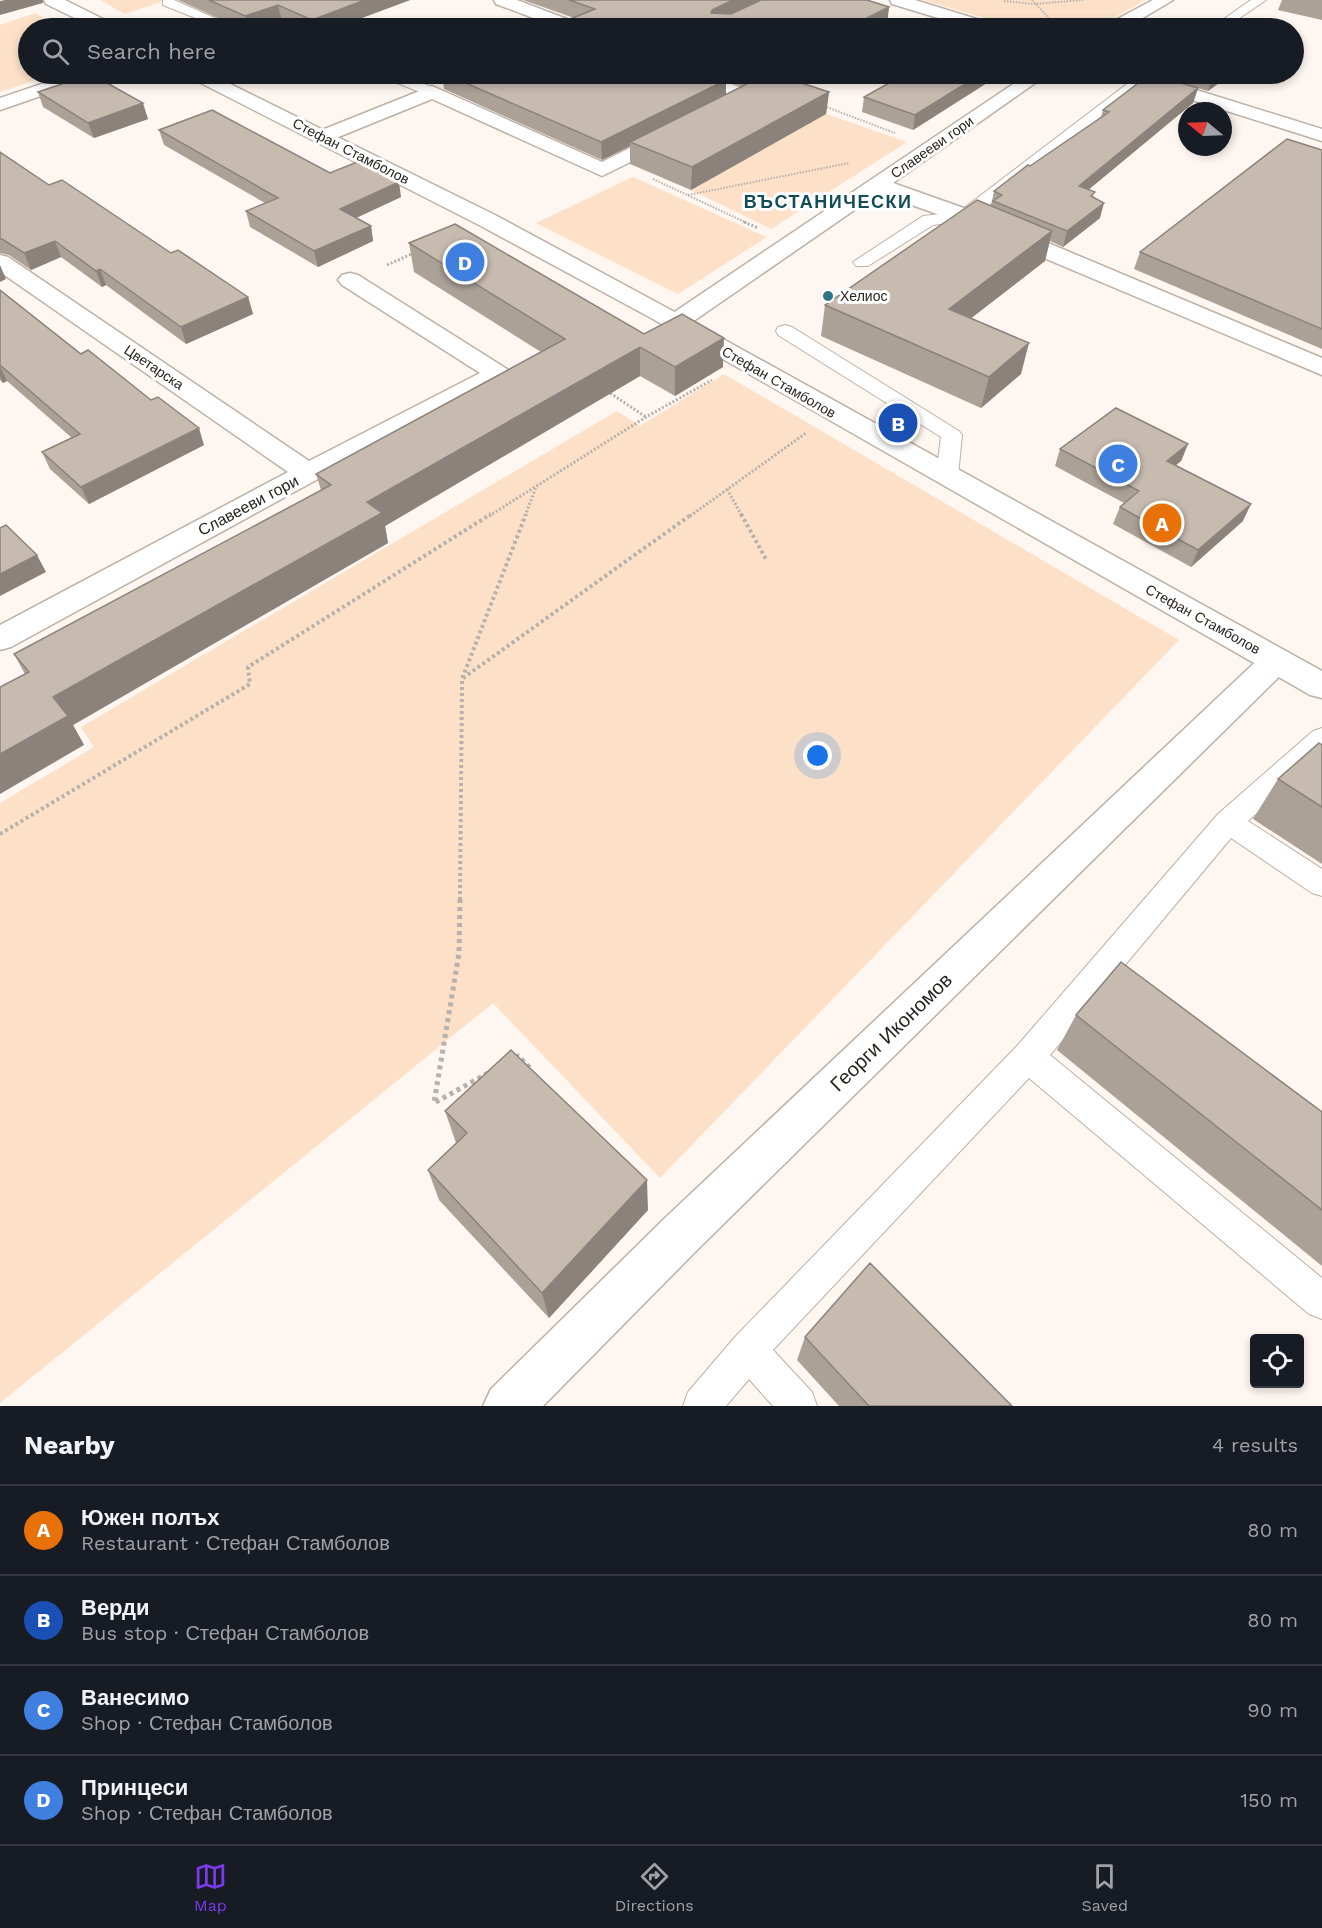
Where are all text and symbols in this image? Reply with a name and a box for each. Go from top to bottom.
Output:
search box [18,18,1304,84]
icon: search [39,35,72,68]
text: Search here [87,39,216,64]
north arrow [1178,102,1232,156]
street label: Славееви гори [888,113,976,181]
street label: Стефан Стамболов [290,115,412,187]
district label: ВЪСТАНИЧЕСКИ [744,191,912,212]
pin: D [446,240,484,284]
place label: Хелиос [840,288,887,304]
marker: Хелиос [821,289,835,303]
street label: Цветарска [121,341,187,393]
street label: Стефан Стамболов [719,343,839,421]
pin: B [878,400,918,446]
pin: C [1098,442,1138,486]
street label: Славееви гори [195,471,302,540]
pin: A [1142,500,1182,546]
street label: Стефан Стамболов [1143,581,1263,657]
your location [803,741,832,770]
street label: Георги Икономов [825,968,957,1096]
map controls [1250,1334,1304,1388]
button: locate [1250,1334,1304,1388]
text: Nearby [24,1430,115,1460]
text: 4 results [1212,1433,1298,1457]
text: Южен полъх [81,1505,220,1530]
text: A [37,1518,50,1542]
text: 80 m [1247,1518,1298,1542]
text: Restaurant · Стефан Стамболов [81,1531,390,1555]
text: Верди [81,1595,150,1620]
text: B [37,1608,50,1632]
text: 80 m [1247,1608,1298,1632]
text: Bus stop · Стефан Стамболов [81,1621,369,1645]
text: Ванесимо [81,1685,190,1710]
text: C [37,1698,50,1722]
text: 90 m [1247,1698,1298,1722]
text: Shop · Стефан Стамболов [81,1711,333,1735]
text: Принцеси [81,1775,188,1800]
text: D [36,1788,51,1812]
text: 150 m [1240,1788,1298,1812]
text: Shop · Стефан Стамболов [81,1801,333,1825]
tab: Map [194,1860,227,1915]
tab: Directions [615,1860,694,1915]
tab: Saved [1082,1860,1128,1915]

